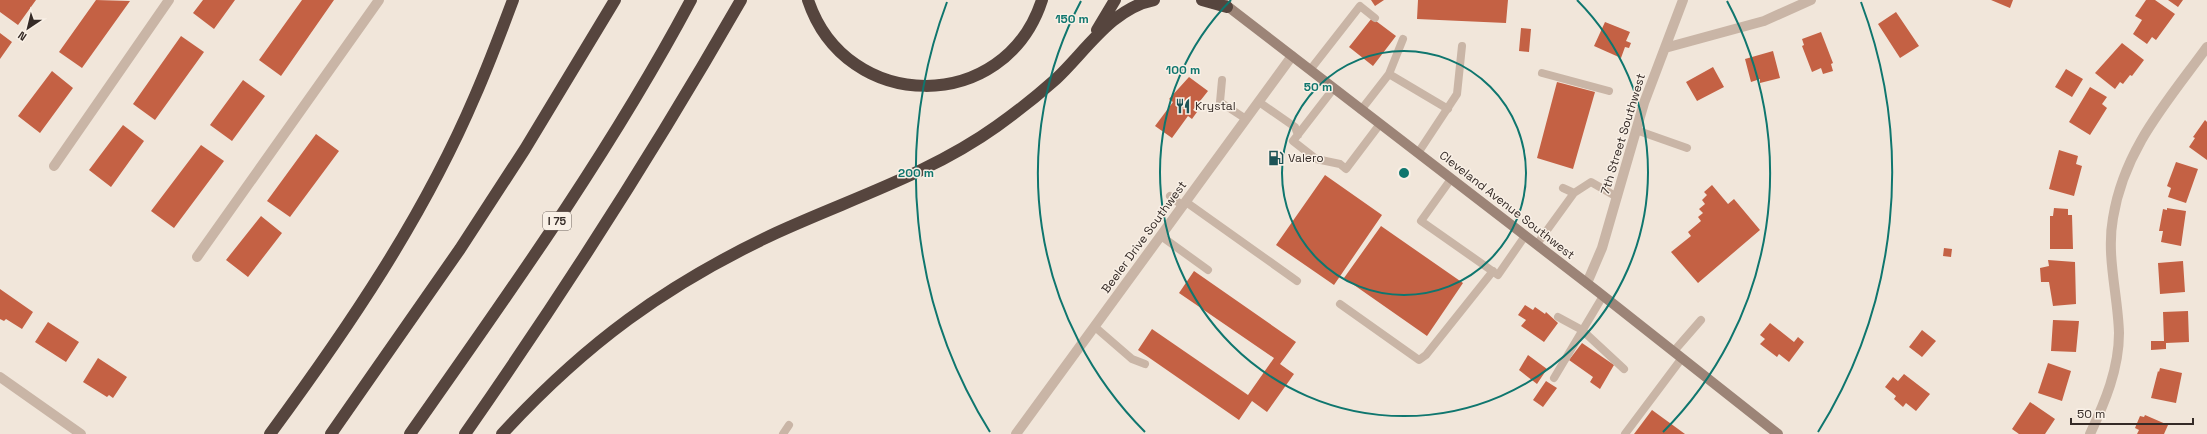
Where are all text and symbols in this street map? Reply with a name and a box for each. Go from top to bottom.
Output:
north arrow [8,8,48,48]
text: 150 m [1055,11,1089,27]
text: N [15,28,29,44]
text: 100 m [1166,62,1200,78]
street label: 7th Street Southwest [1597,72,1649,196]
text: 50 m [1304,79,1332,95]
restaurant icon: Krystal [1174,97,1192,115]
place label: Krystal [1195,98,1236,114]
street label: Cleveland Avenue Southwest [1436,147,1578,263]
fuel station icon: Valero [1267,149,1285,167]
place label: Valero [1288,150,1324,166]
text: 200 m [898,165,934,181]
centre of rings [1397,166,1411,180]
street label: Beeler Drive Southwest [1098,178,1190,296]
road number: I 75 [543,212,571,230]
scale bar [2071,400,2193,426]
text: 50 m [2077,406,2105,422]

